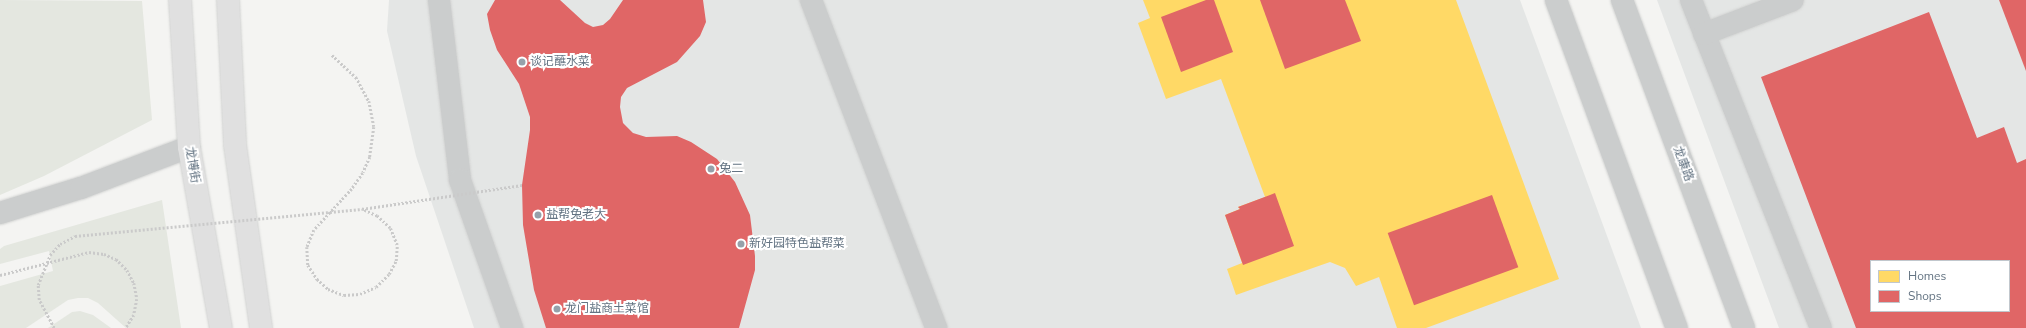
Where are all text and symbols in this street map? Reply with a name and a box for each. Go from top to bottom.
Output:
place label: 谈记蘸水菜 [530,55,590,69]
marker: 谈记蘸水菜 [517,57,527,67]
street label: 龙康路 [1670,145,1696,183]
street label: 龙博街 [182,146,202,184]
place label: 兔二 [719,162,743,176]
marker: 兔二 [706,164,716,174]
place label: 盐帮兔老大 [546,208,606,222]
marker: 盐帮兔老大 [533,210,543,220]
place label: 新好园特色盐帮菜 [749,237,845,251]
marker: 新好园特色盐帮菜 [736,239,746,249]
legend [1870,260,2010,312]
text: Homes [1908,268,1946,284]
text: Shops [1908,288,1942,304]
place label: 龙门盐商土菜馆 [565,302,649,316]
marker: 龙门盐商土菜馆 [552,304,562,314]

